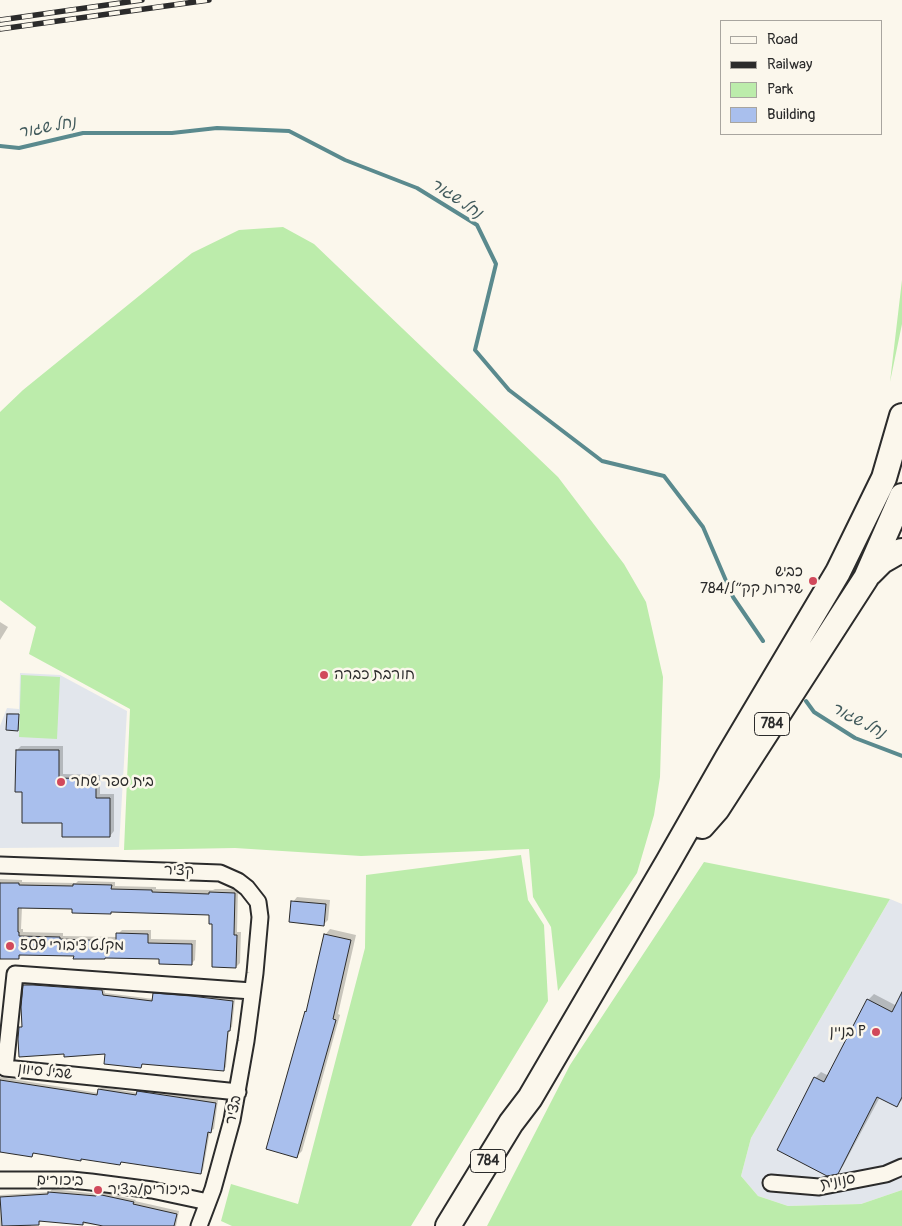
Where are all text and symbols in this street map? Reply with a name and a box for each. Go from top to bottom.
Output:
legend [720,20,882,135]
text: Road [767,30,798,49]
text: Railway [767,55,812,74]
text: Park [767,80,793,99]
text: Building [767,105,815,124]
water label: נחל שגור [16,113,78,143]
water label: נחל שגור [426,175,486,223]
place label: כביש 784/שדרות קק״ל [700,563,803,598]
marker: כביש 784/שדרות קק״ל [807,575,819,587]
place label: חורבת כברה [334,666,415,684]
marker: חורבת כברה [318,669,330,681]
water label: נחל שגור [828,699,888,743]
road number: 784 [754,712,790,736]
place label: בית ספר שחר [71,773,154,791]
marker: בית ספר שחר [55,776,67,788]
street label: קציר [164,861,194,881]
place label: מקלט ציבורי 509 [20,937,124,955]
marker: מקלט ציבורי 509 [4,940,16,952]
place label: בניין P [830,1023,866,1041]
marker: בניין P [870,1026,882,1038]
street label: שביל סיוון [17,1060,73,1084]
street label: בציר [222,1094,246,1126]
road number: 784 [470,1150,506,1172]
street label: סנונית [819,1170,857,1194]
street label: ביכורים [36,1172,84,1190]
place label: ביכורים/בציר [108,1181,190,1199]
marker: ביכורים/בציר [92,1184,104,1196]

